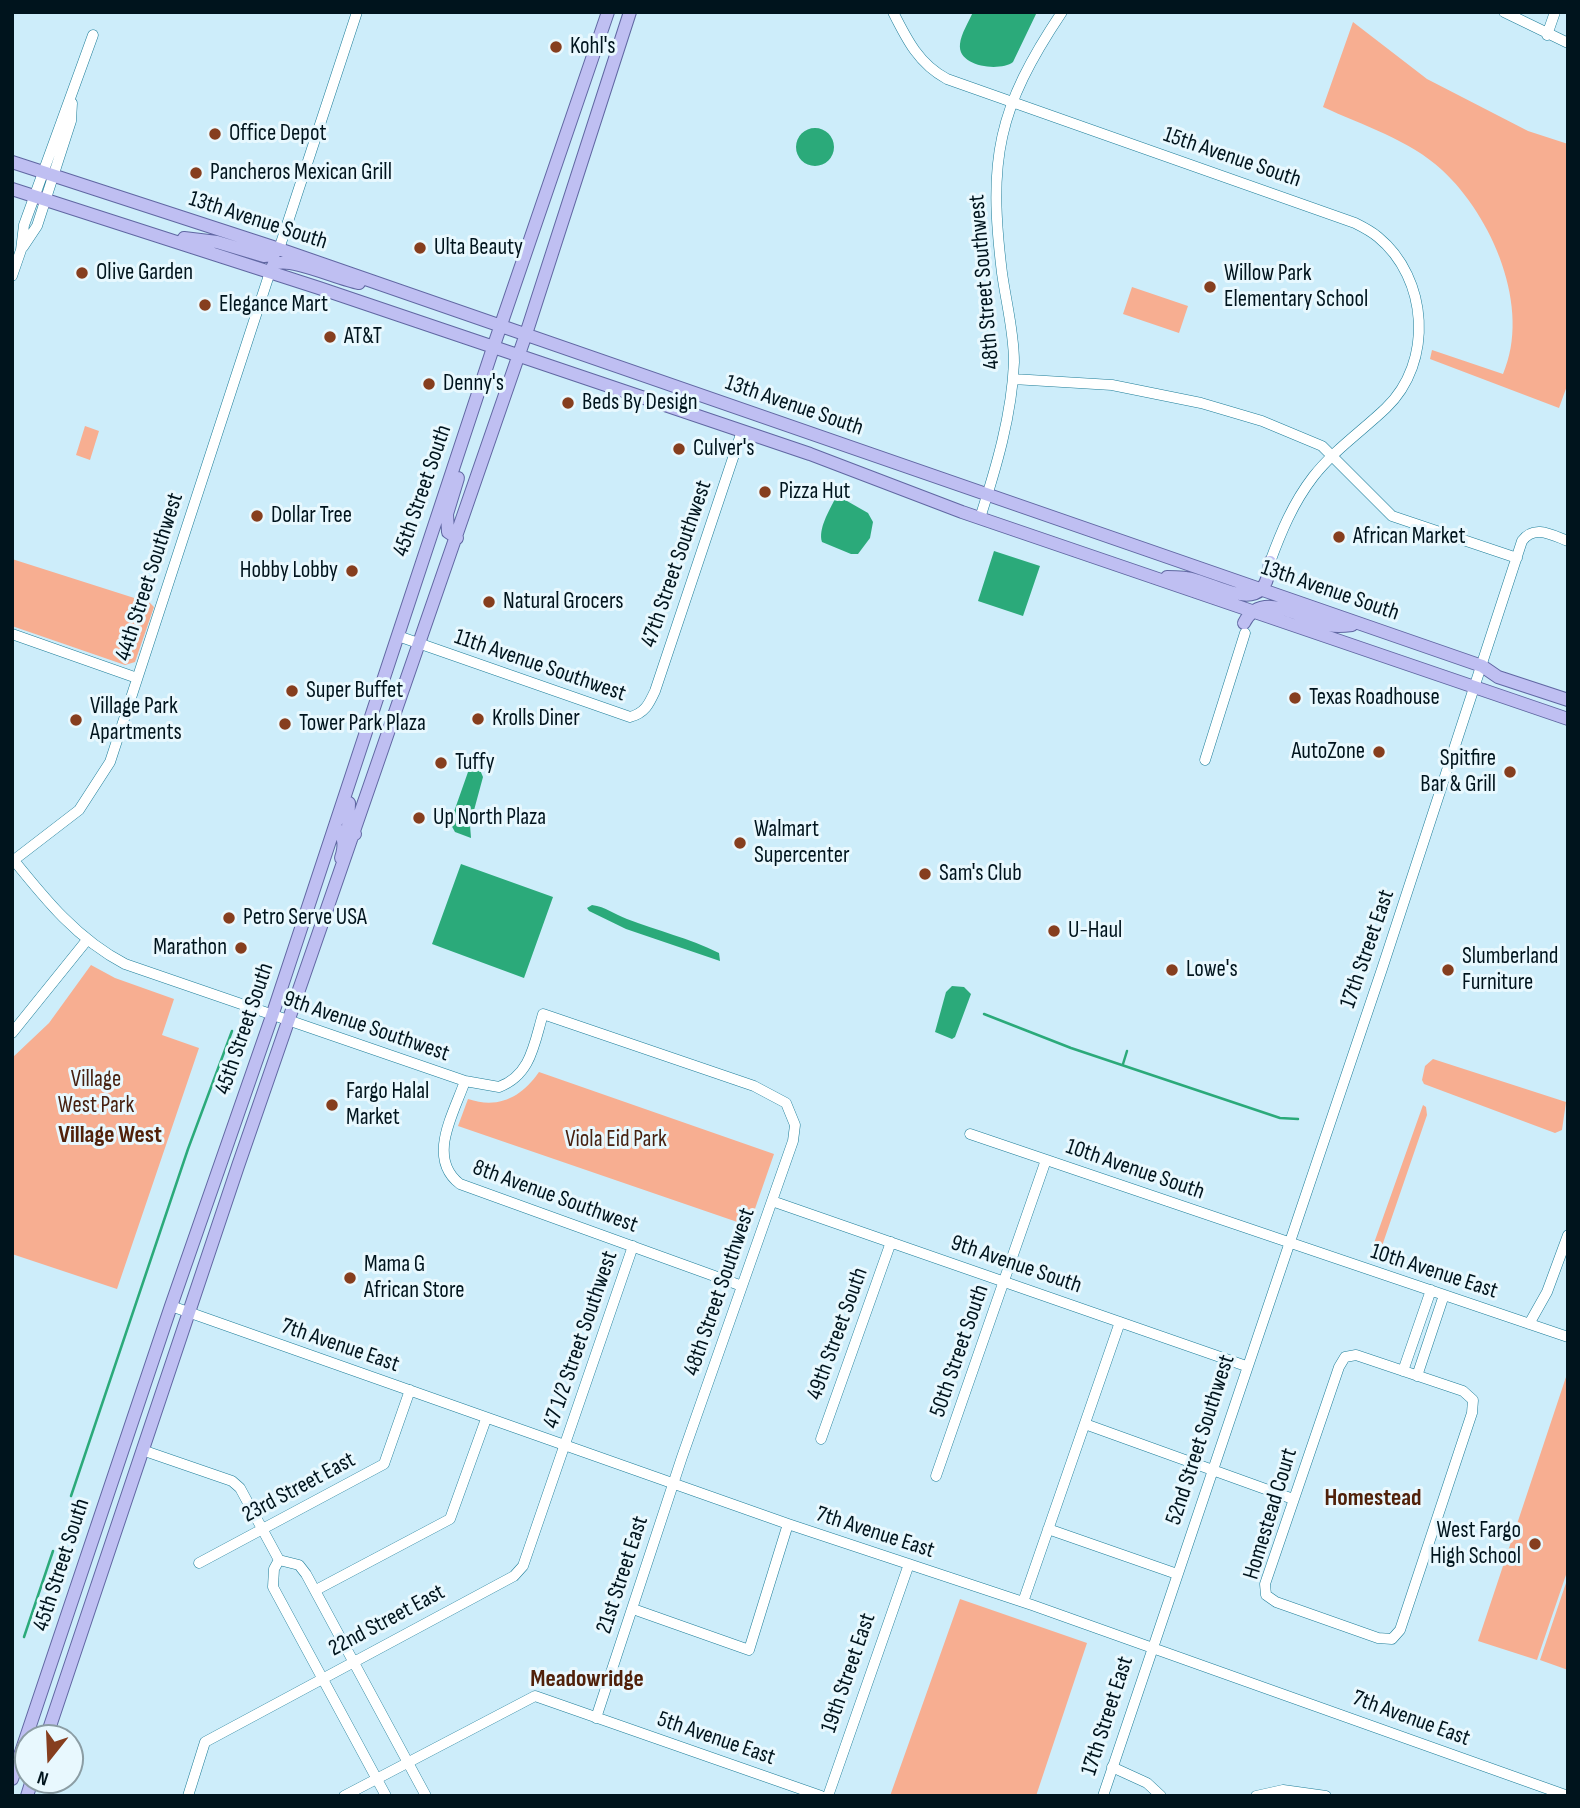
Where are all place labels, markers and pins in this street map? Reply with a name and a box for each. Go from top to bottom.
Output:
place label: Kohl's [570,33,616,61]
marker: Kohl's [548,39,564,55]
place label: Office Depot [229,120,326,148]
marker: Office Depot [207,126,223,142]
place label: Pancheros Mexican Grill [210,159,392,187]
marker: Pancheros Mexican Grill [188,165,204,181]
place label: Ulta Beauty [434,234,523,262]
marker: Ulta Beauty [412,240,428,256]
place label: Olive Garden [96,259,193,287]
place label: Willow Park Elementary School [1224,260,1368,314]
marker: Olive Garden [74,265,90,281]
marker: Willow Park Elementary School [1202,279,1218,295]
place label: Elegance Mart [219,291,328,319]
marker: Elegance Mart [197,297,213,313]
place label: AT&T [344,323,382,351]
marker: AT&T [322,329,338,345]
place label: Denny's [443,370,504,398]
marker: Denny's [421,376,437,392]
place label: Beds By Design [582,389,698,417]
marker: Beds By Design [560,395,576,411]
place label: Culver's [693,435,755,463]
marker: Culver's [671,441,687,457]
place label: Pizza Hut [779,478,850,506]
marker: Pizza Hut [757,484,773,500]
place label: Dollar Tree [271,502,352,530]
marker: Dollar Tree [249,508,265,524]
place label: African Market [1353,523,1465,551]
marker: African Market [1331,529,1347,545]
place label: Hobby Lobby [240,557,338,585]
marker: Hobby Lobby [344,563,360,579]
place label: Natural Grocers [503,588,623,616]
marker: Natural Grocers [481,594,497,610]
place label: Super Buffet [306,677,403,705]
marker: Super Buffet [284,683,300,699]
place label: Texas Roadhouse [1309,684,1440,712]
marker: Texas Roadhouse [1287,690,1303,706]
place label: Village Park Apartments [90,693,182,747]
place label: Krolls Diner [492,705,580,733]
place label: Tower Park Plaza [299,710,426,738]
marker: Krolls Diner [470,711,486,727]
marker: Village Park Apartments [68,712,84,728]
marker: Tower Park Plaza [277,716,293,732]
place label: AutoZone [1291,738,1365,766]
marker: AutoZone [1371,744,1387,760]
place label: Spitfire Bar & Grill [1420,745,1496,799]
place label: Tuffy [455,749,495,777]
marker: Tuffy [433,755,449,771]
marker: Spitfire Bar & Grill [1502,764,1518,780]
place label: Up North Plaza [433,804,546,832]
marker: Up North Plaza [411,810,427,826]
place label: Walmart Supercenter [754,816,849,870]
marker: Walmart Supercenter [732,835,748,851]
place label: Sam's Club [939,860,1022,888]
marker: Sam's Club [917,866,933,882]
place label: Petro Serve USA [243,904,367,932]
marker: Petro Serve USA [221,910,237,926]
place label: U-Haul [1068,917,1122,945]
marker: U-Haul [1046,923,1062,939]
place label: Marathon [153,934,227,962]
marker: Marathon [233,940,249,956]
place label: Slumberland Furniture [1462,943,1558,997]
place label: Lowe's [1186,956,1238,984]
marker: Lowe's [1164,962,1180,978]
marker: Slumberland Furniture [1440,962,1456,978]
place label: Fargo Halal Market [346,1078,429,1132]
marker: Fargo Halal Market [324,1097,340,1113]
place label: Mama G African Store [364,1251,464,1305]
marker: Mama G African Store [342,1270,358,1286]
place label: West Fargo High School [1430,1517,1521,1571]
marker: West Fargo High School [1527,1536,1543,1552]

